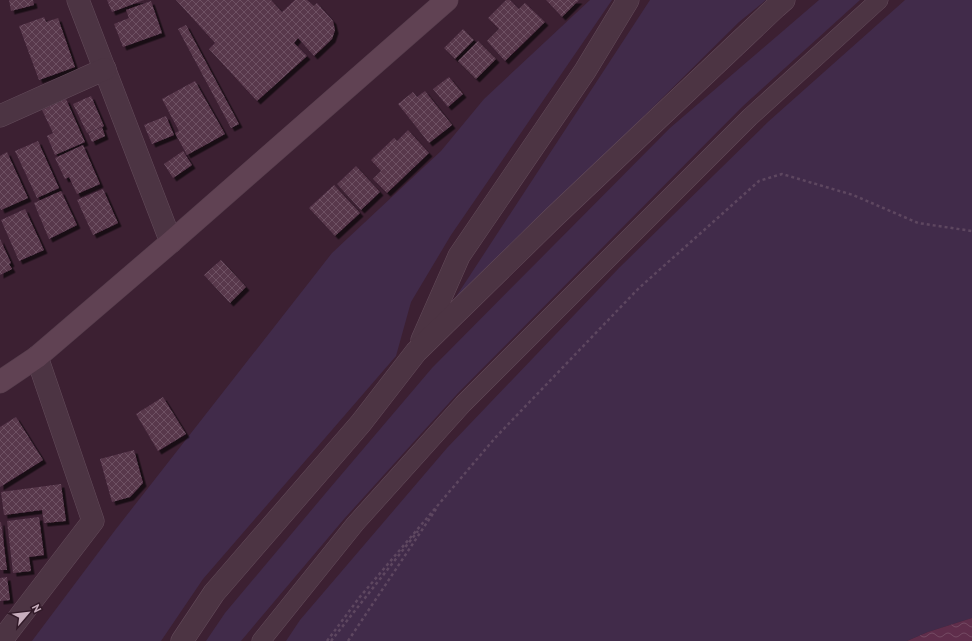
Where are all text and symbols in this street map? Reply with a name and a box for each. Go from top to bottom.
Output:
north arrow [8,593,48,633]
text: N [29,602,45,615]

